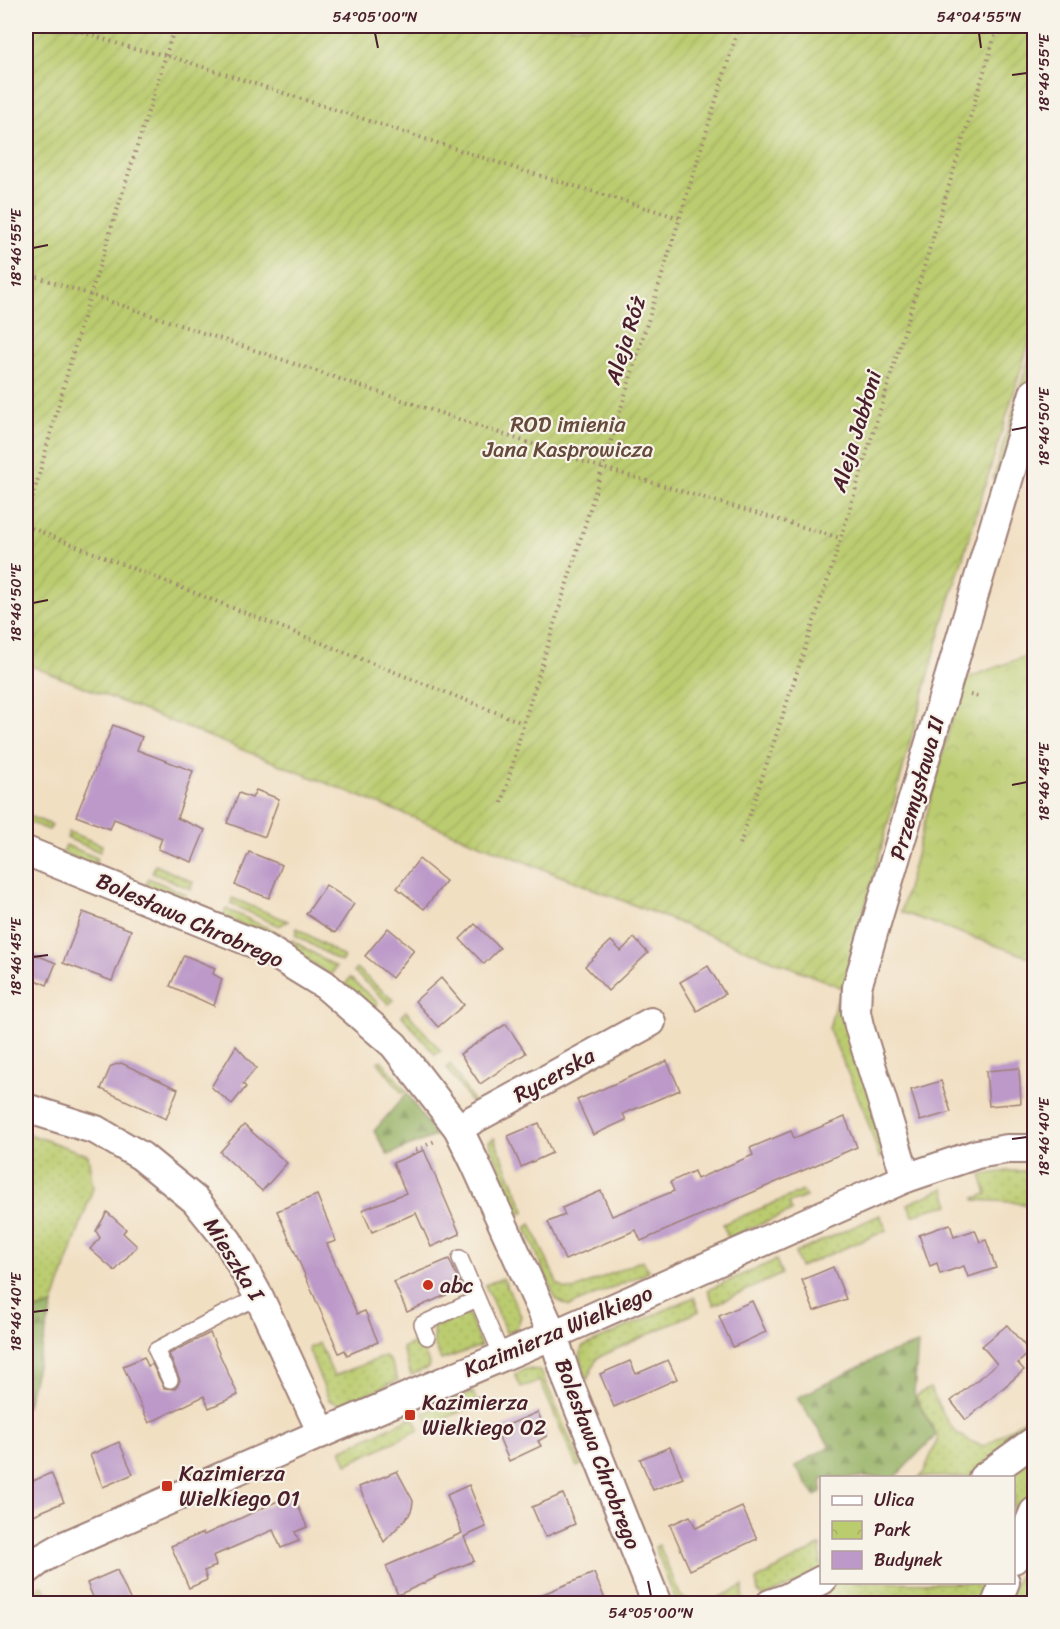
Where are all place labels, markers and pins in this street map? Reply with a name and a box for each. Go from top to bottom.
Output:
place label: abc [440,1266,474,1305]
marker: abc [421,1278,435,1292]
place label: Kazimierza Wielkiego 02 [422,1383,547,1447]
marker: Kazimierza Wielkiego 02 [403,1408,417,1422]
place label: Kazimierza Wielkiego 01 [179,1454,300,1518]
marker: Kazimierza Wielkiego 01 [160,1479,174,1493]

